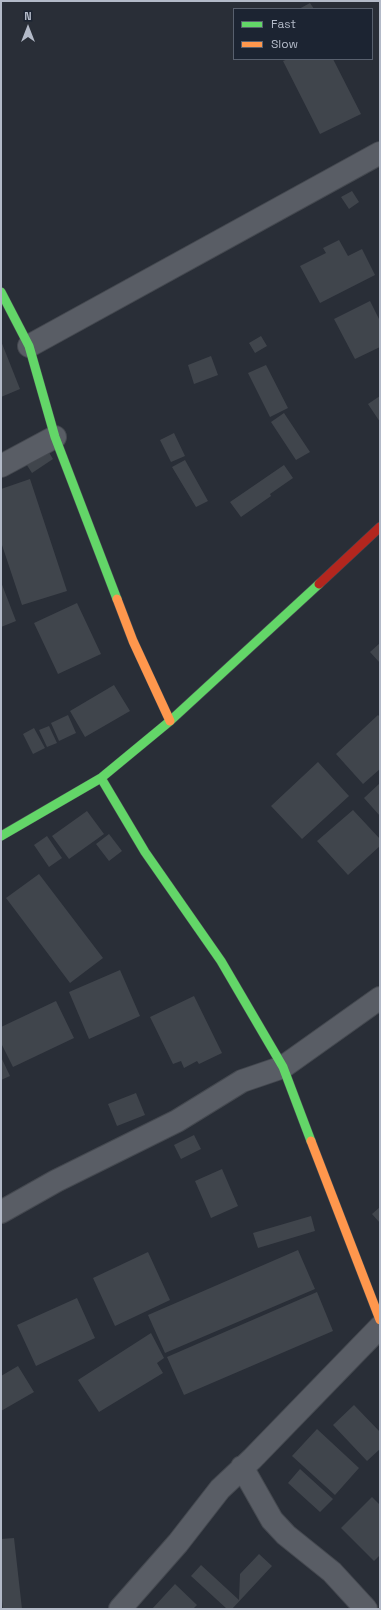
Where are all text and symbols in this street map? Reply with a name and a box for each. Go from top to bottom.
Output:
north arrow [8,8,48,48]
legend [233,8,373,60]
text: N [24,9,32,23]
text: Fast [271,16,296,32]
text: Slow [271,36,298,52]

